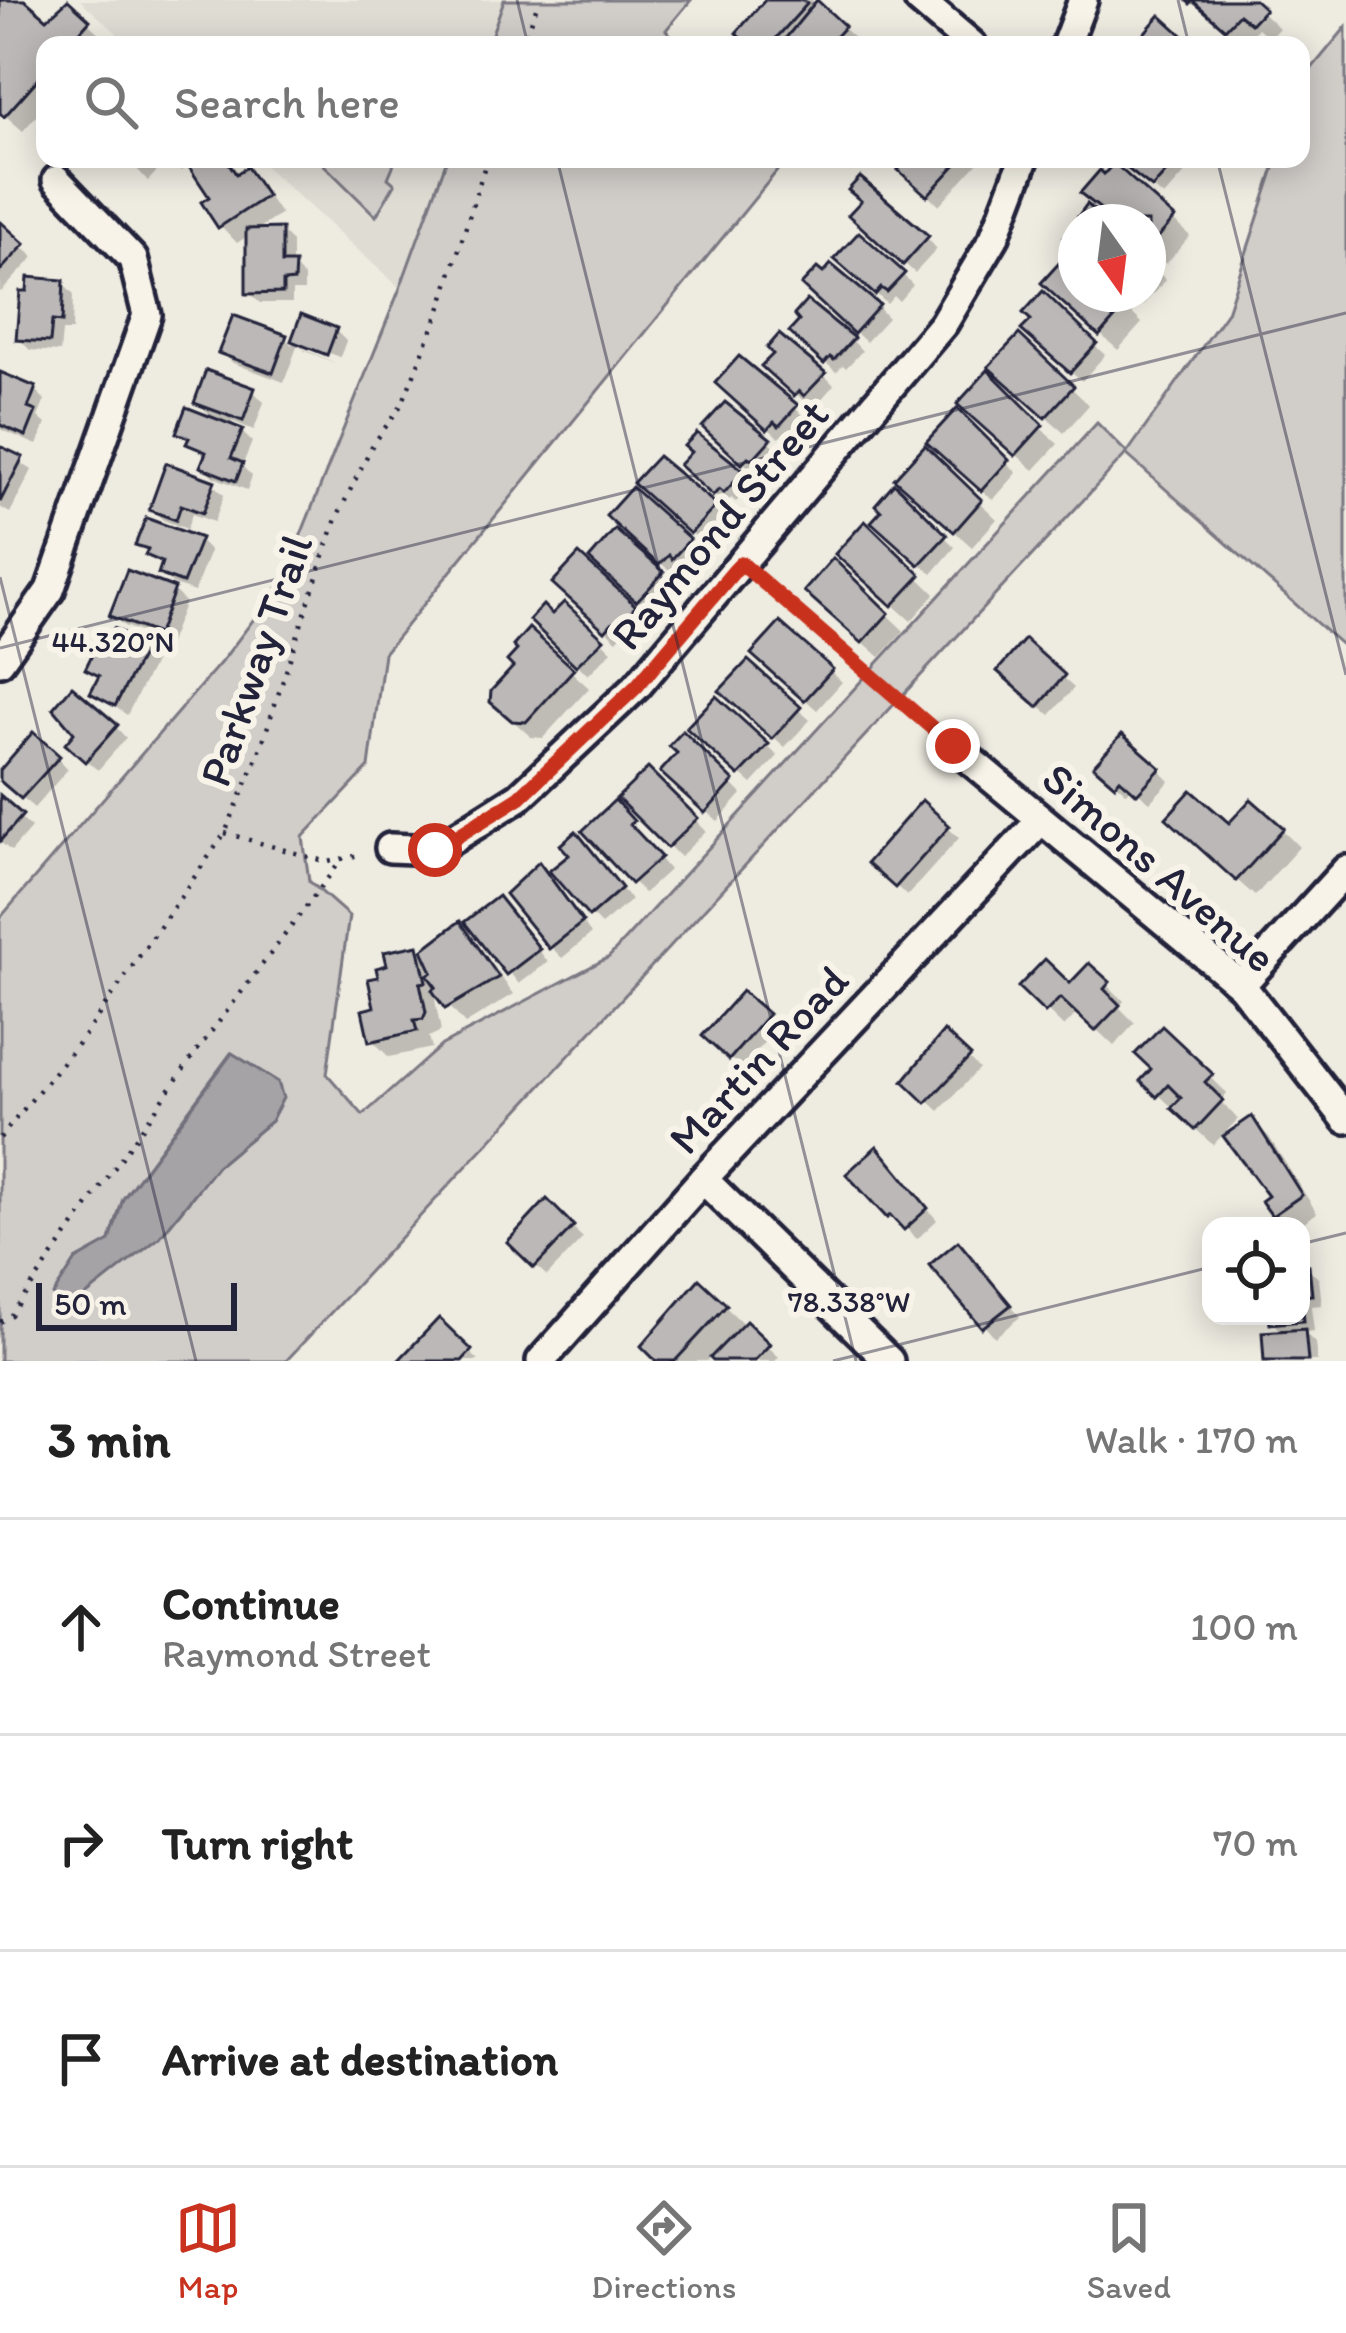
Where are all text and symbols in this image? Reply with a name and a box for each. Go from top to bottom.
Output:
search box [36,36,1310,168]
icon: search [78,69,144,135]
text: Search here [174,75,400,129]
north arrow [1058,204,1166,312]
street label: Raymond Street [598,388,840,660]
street label: Parkway Trail [187,527,323,793]
text: 44.320°N [51,623,175,660]
route end [926,719,980,773]
street label: Simons Avenue [1032,751,1288,983]
route start [408,823,462,877]
street label: Martin Road [657,953,859,1165]
map controls [1202,1217,1310,1325]
button: locate [1202,1217,1310,1325]
scale bar [36,1277,237,1330]
text: 78.338°W [788,1283,910,1320]
text: 50 m [54,1284,127,1323]
text: 3 min [48,1409,170,1470]
text: Walk · 170 m [1085,1416,1298,1463]
text: Continue [162,1576,340,1630]
icon: ahead [48,1594,114,1660]
text: 100 m [1190,1603,1298,1650]
text: Raymond Street [162,1630,431,1677]
icon: right [48,1810,114,1876]
text: Turn right [162,1816,353,1870]
text: 70 m [1213,1819,1298,1866]
icon: arrive [48,2026,114,2092]
text: Arrive at destination [162,2032,558,2086]
tab: Map [175,2195,241,2306]
tab: Directions [591,2195,736,2306]
tab: Saved [1087,2195,1171,2306]

